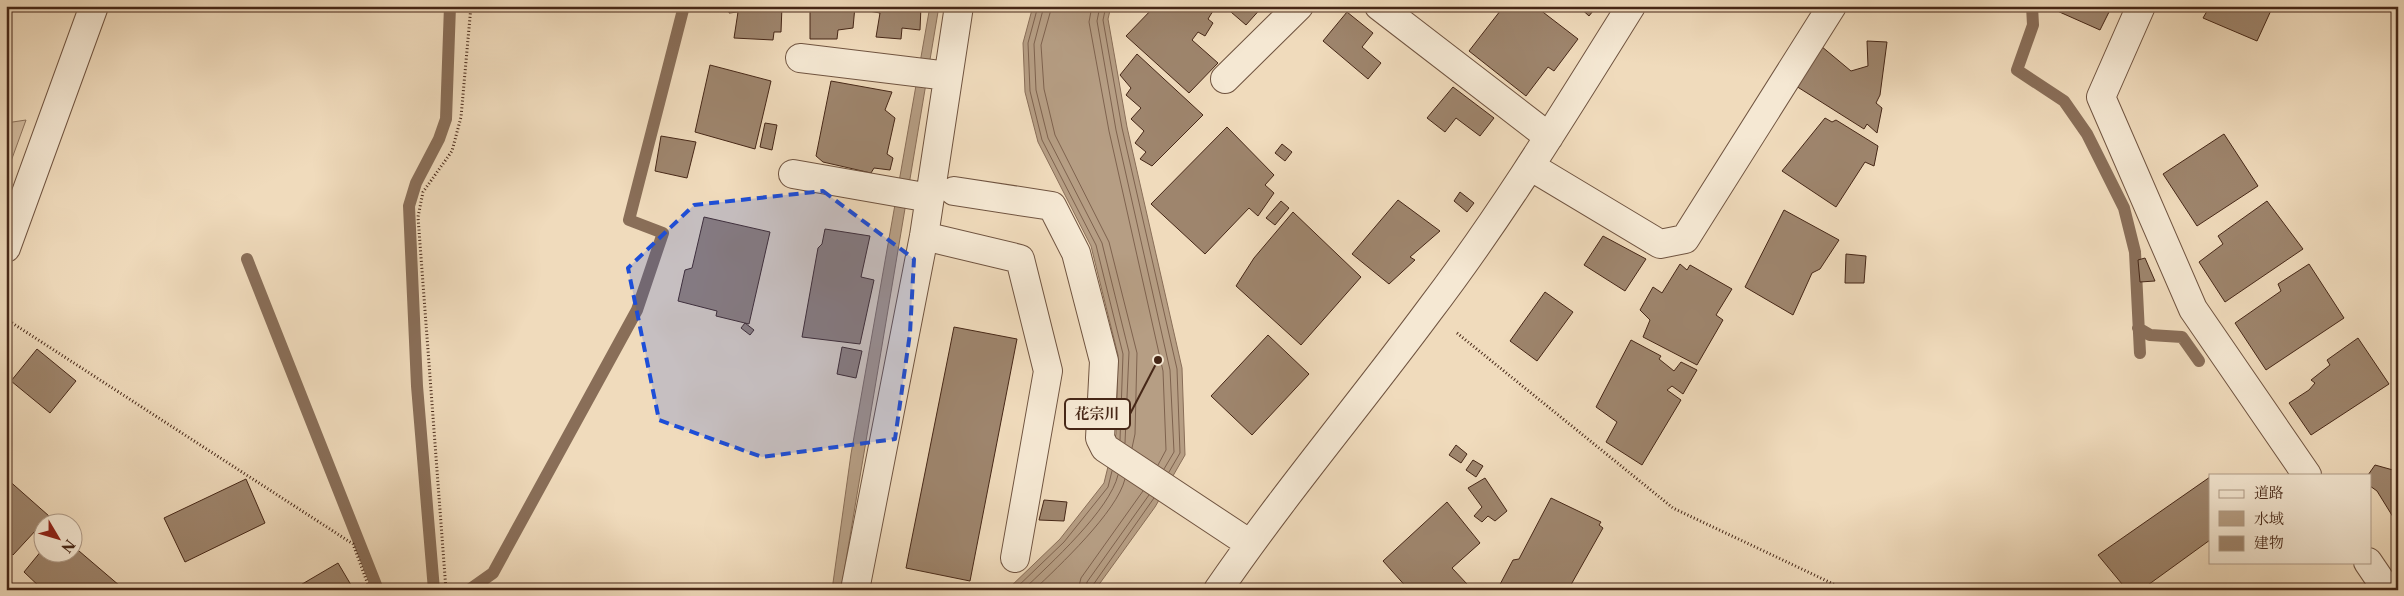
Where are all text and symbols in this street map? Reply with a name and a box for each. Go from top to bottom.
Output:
callout: 花宗川 [1065,399,1130,429]
text: 花宗川 [1074,404,1120,423]
legend [2209,474,2372,564]
text: 道路 [2254,483,2284,502]
text: 水域 [2254,509,2284,528]
north arrow [32,514,82,564]
text: 建物 [2254,533,2284,552]
text: N [57,536,79,556]

